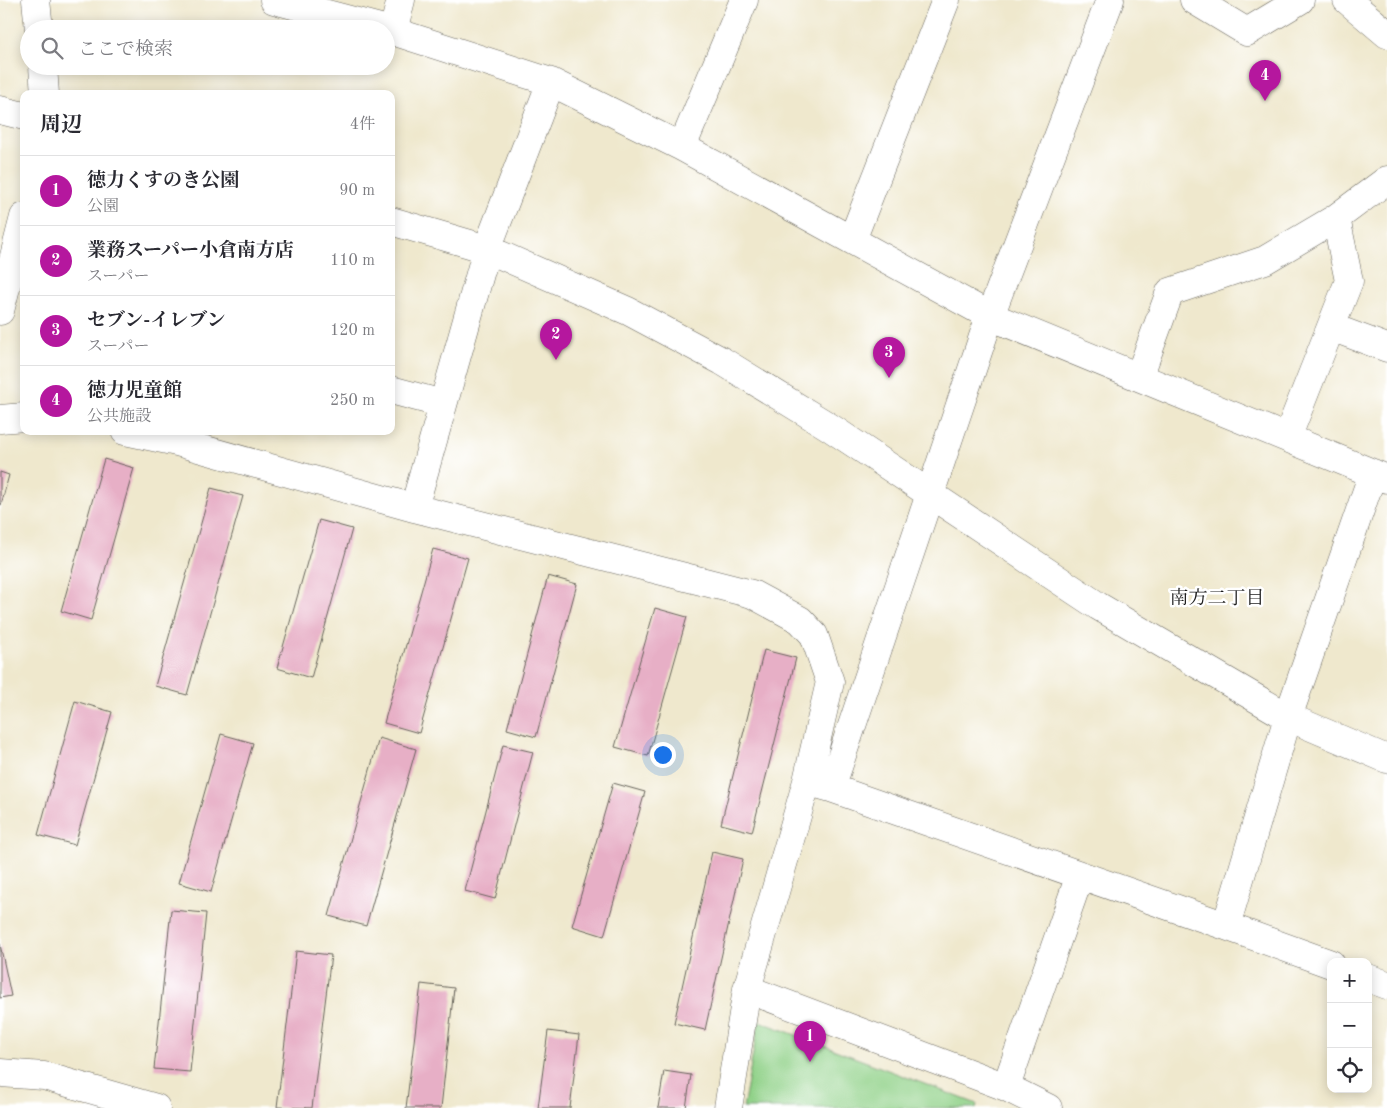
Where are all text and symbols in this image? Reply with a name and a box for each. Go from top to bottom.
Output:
search box [20,20,395,75]
icon: search [38,34,66,62]
text: ここで検索 [78,41,173,60]
pin: 4 [1249,60,1281,101]
text: 周辺 [40,115,82,136]
text: 4件 [350,117,375,133]
text: 徳力くすのき公園 [87,172,239,191]
text: 1 [51,183,61,199]
text: 90 m [339,183,375,199]
text: 公園 [87,199,119,215]
text: 業務スーパー小倉南方店 [87,242,294,261]
text: 2 [51,253,61,269]
text: 110 m [330,253,375,269]
text: スーパー [87,269,149,285]
text: セブン-イレブン [87,312,226,331]
pin: 2 [540,319,572,360]
text: 3 [51,323,61,339]
text: 120 m [330,323,375,339]
pin: 3 [873,337,905,378]
text: スーパー [87,339,149,355]
text: 徳力児童館 [87,382,182,401]
text: 4 [51,393,61,409]
text: 250 m [330,393,375,409]
text: 公共施設 [87,409,151,425]
district label: 南方二丁目 [1169,587,1265,609]
your location [650,742,676,768]
map controls [1327,958,1372,1093]
button: + [1327,958,1372,1003]
button: − [1327,1003,1372,1048]
pin: 1 [794,1021,826,1062]
button: locate [1327,1048,1372,1093]

